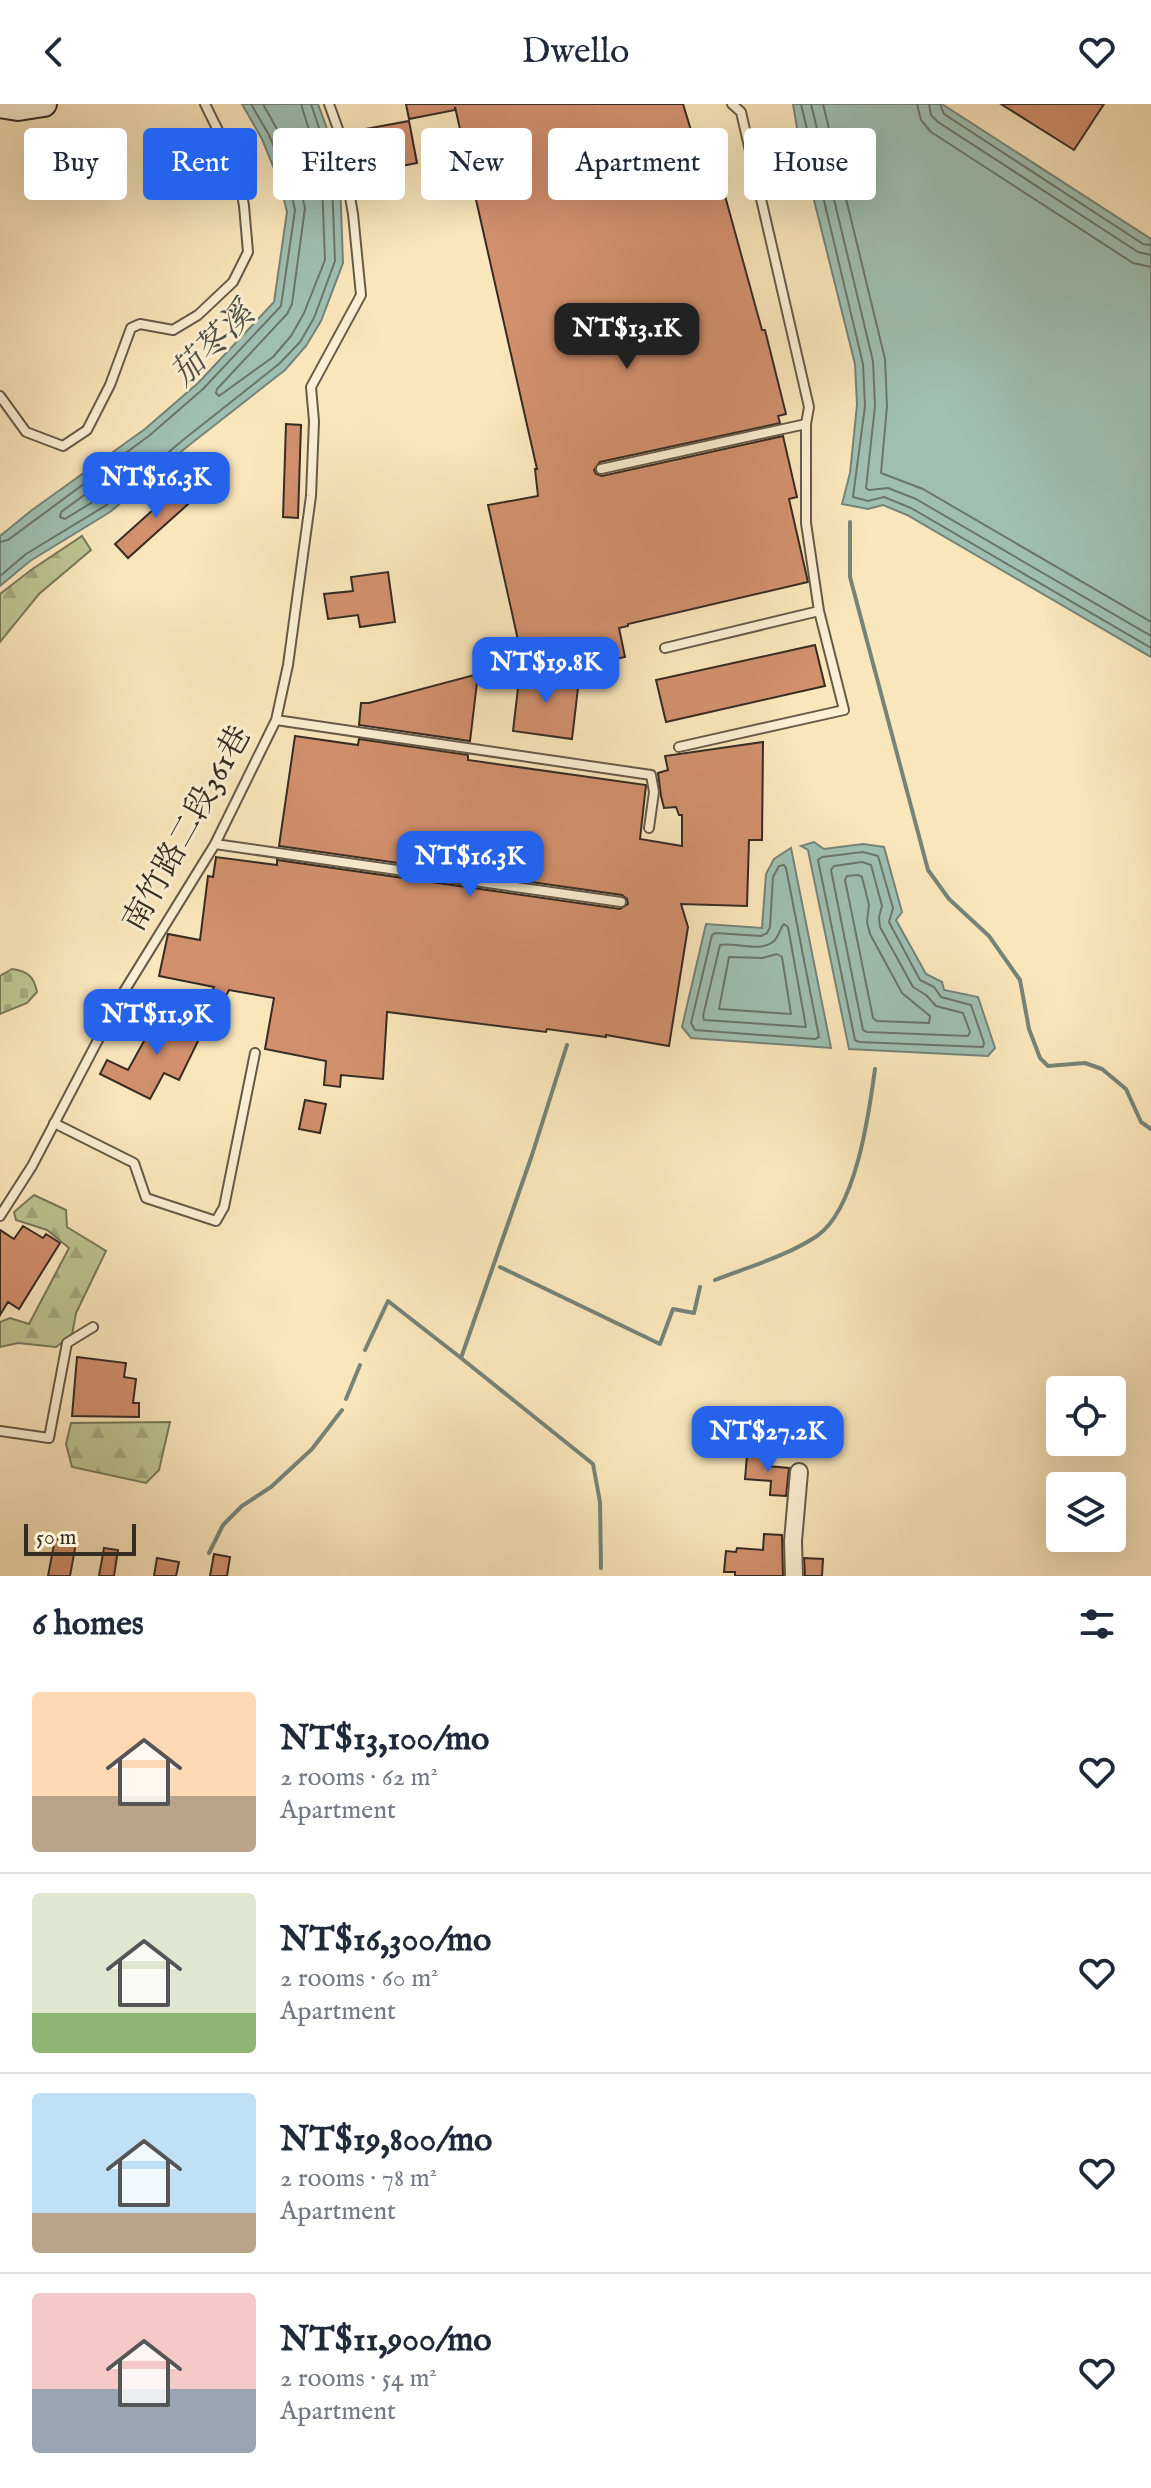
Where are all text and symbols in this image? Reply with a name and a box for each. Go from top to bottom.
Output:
text: Dwello [522,29,629,75]
icon: back [32,30,76,74]
icon: heart [1075,30,1119,74]
chip: Buy [24,128,127,200]
chip: Rent [143,128,257,200]
chip: Filters [273,128,405,200]
chip: New [421,128,532,200]
chip: Apartment [548,128,728,200]
chip: House [744,128,876,200]
water label: 茄苳溪 [162,291,267,396]
pin: NT$13.1K [544,303,710,371]
text: NT$13.1K [572,312,682,345]
pin: NT$16.3K [73,452,239,520]
text: NT$16.3K [101,461,211,494]
pin: NT$19.8K [463,637,629,705]
text: NT$19.8K [490,646,602,679]
street label: 南竹路二段361巷 [115,719,261,939]
pin: NT$16.3K [387,831,553,899]
text: NT$16.3K [415,840,525,873]
pin: NT$11.9K [74,989,240,1057]
text: NT$11.9K [102,998,212,1031]
map controls [1046,1376,1126,1552]
button: locate [1046,1376,1126,1456]
pin: NT$27.2K [685,1406,851,1474]
text: NT$27.2K [710,1415,826,1448]
button: layers [1046,1472,1126,1552]
scale bar [24,1520,136,1556]
text: 50 m [36,1524,77,1552]
icon: filters [1075,1602,1119,1646]
text: 6 homes [32,1603,144,1646]
text: NT$13,100/mo [280,1718,489,1761]
icon: home [96,1724,192,1820]
icon: heart [1075,1750,1119,1794]
text: 2 rooms · 62 m² [280,1761,438,1794]
text: Apartment [280,1794,396,1827]
text: NT$16,300/mo [280,1919,491,1962]
icon: home [96,1925,192,2021]
icon: heart [1075,1951,1119,1995]
text: 2 rooms · 60 m² [280,1962,439,1995]
text: Apartment [280,1995,396,2028]
text: NT$19,800/mo [280,2119,492,2162]
icon: home [96,2125,192,2221]
icon: heart [1075,2151,1119,2195]
text: 2 rooms · 78 m² [280,2162,437,2195]
text: Apartment [280,2195,396,2228]
text: NT$11,900/mo [280,2319,492,2362]
icon: home [96,2325,192,2421]
icon: heart [1075,2351,1119,2395]
text: 2 rooms · 54 m² [280,2362,437,2395]
text: Apartment [280,2395,396,2428]

